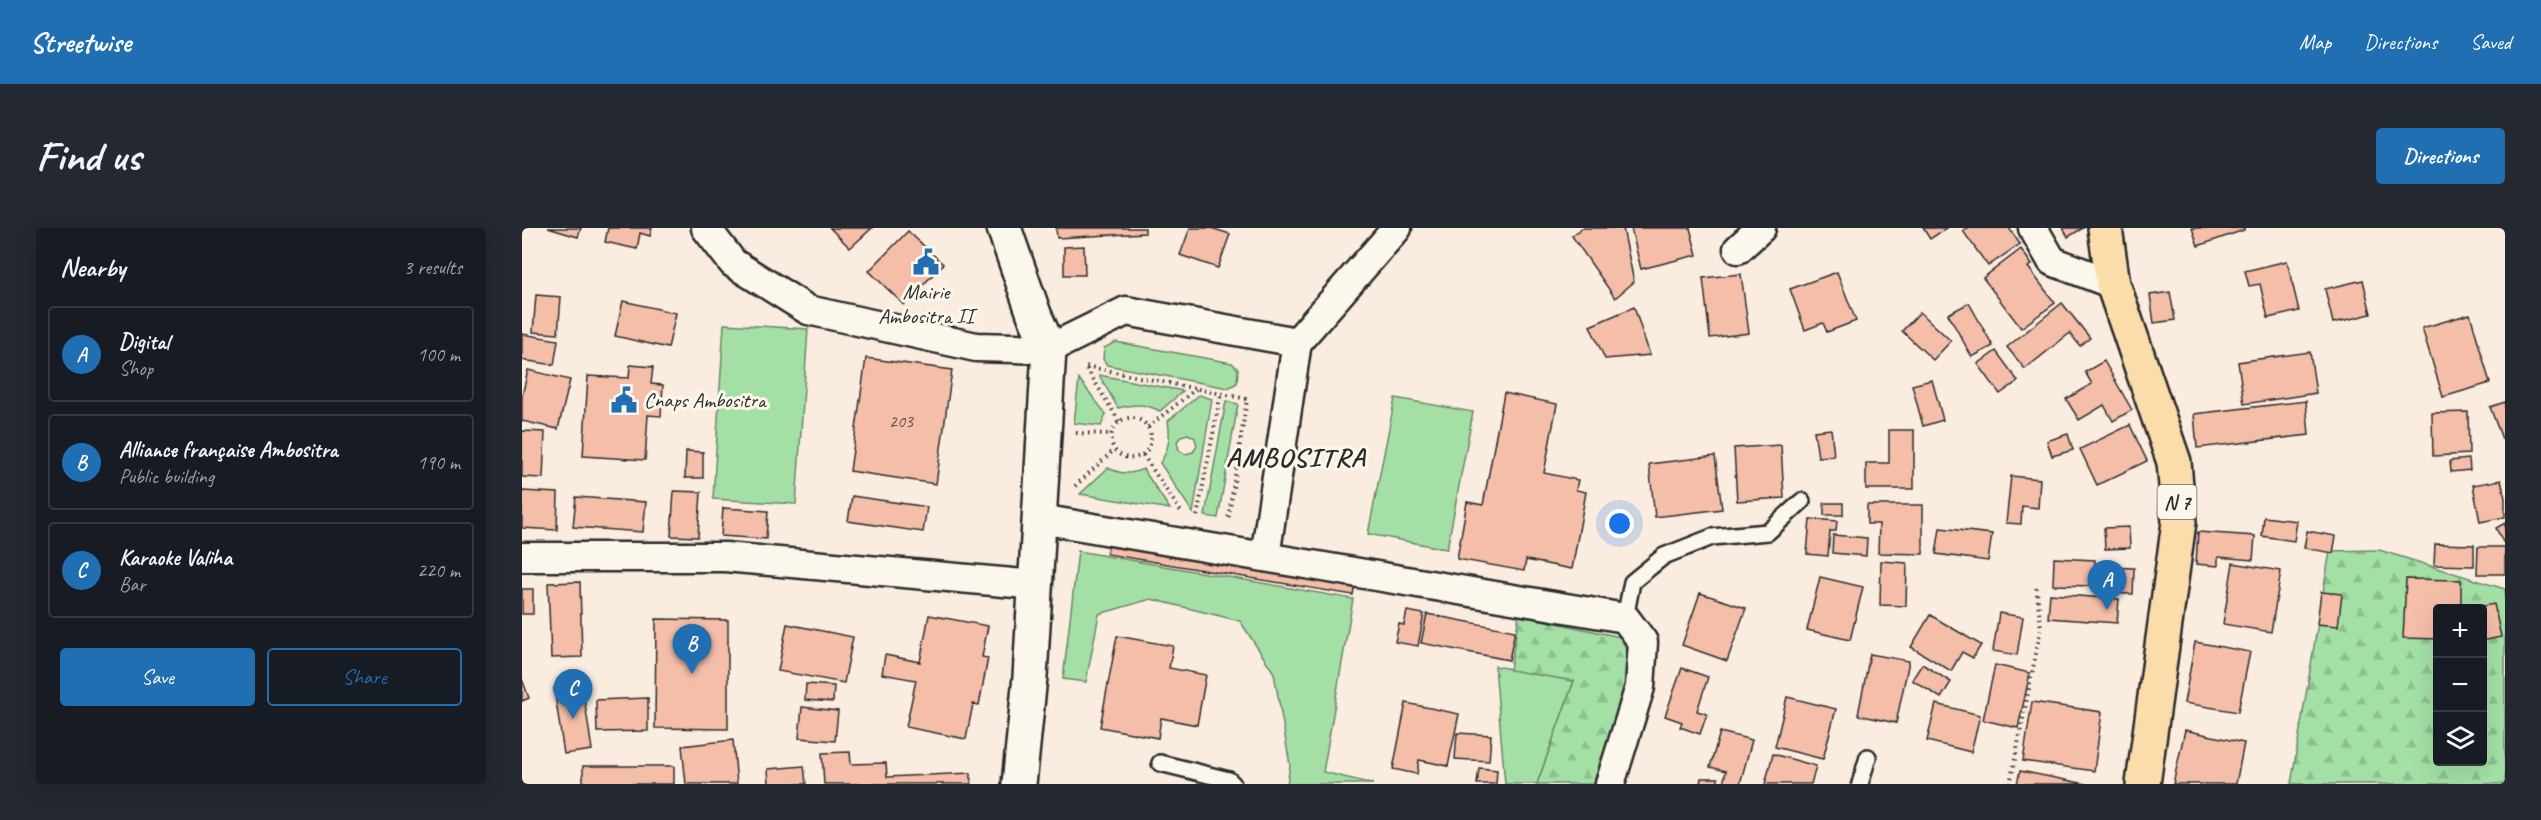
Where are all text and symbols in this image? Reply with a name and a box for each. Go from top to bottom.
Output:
text: Streetwise [30,25,131,60]
text: Map [2299,29,2331,55]
text: Directions [2364,29,2437,55]
text: Saved [2470,29,2511,55]
button: Directions [2376,128,2505,184]
text: Find us [36,130,141,183]
public building icon: Mairie Ambositra II [911,247,941,277]
text: Nearby [60,251,125,284]
text: 3 results [403,255,462,280]
place label: Mairie Ambositra II [878,279,978,329]
text: Digital [119,328,169,356]
text: A [76,342,87,367]
text: 100 m [417,342,460,367]
text: Shop [119,356,153,381]
public building icon: Cnaps Ambositra [609,385,639,415]
place label: Cnaps Ambositra [644,387,768,413]
house number: 203 [889,410,915,432]
text: Alliance française Ambositra [119,436,338,464]
district label: AMBOSITRA [1226,440,1367,474]
text: B [76,450,87,475]
text: 190 m [417,450,460,475]
text: Public building [119,464,214,489]
road number: N 7 [2158,485,2196,519]
your location [1605,509,1634,538]
text: Karaoke Valiha [119,544,232,572]
text: C [77,558,86,583]
text: 220 m [417,558,460,583]
pin: A [2088,560,2126,610]
text: Bar [119,572,145,597]
map controls [2433,604,2487,766]
button: + [2433,604,2487,658]
pin: B [672,624,712,674]
button: Save [60,648,255,706]
button: Share [267,648,462,706]
button: − [2433,658,2487,712]
pin: C [554,670,592,719]
button: layers [2433,712,2487,766]

